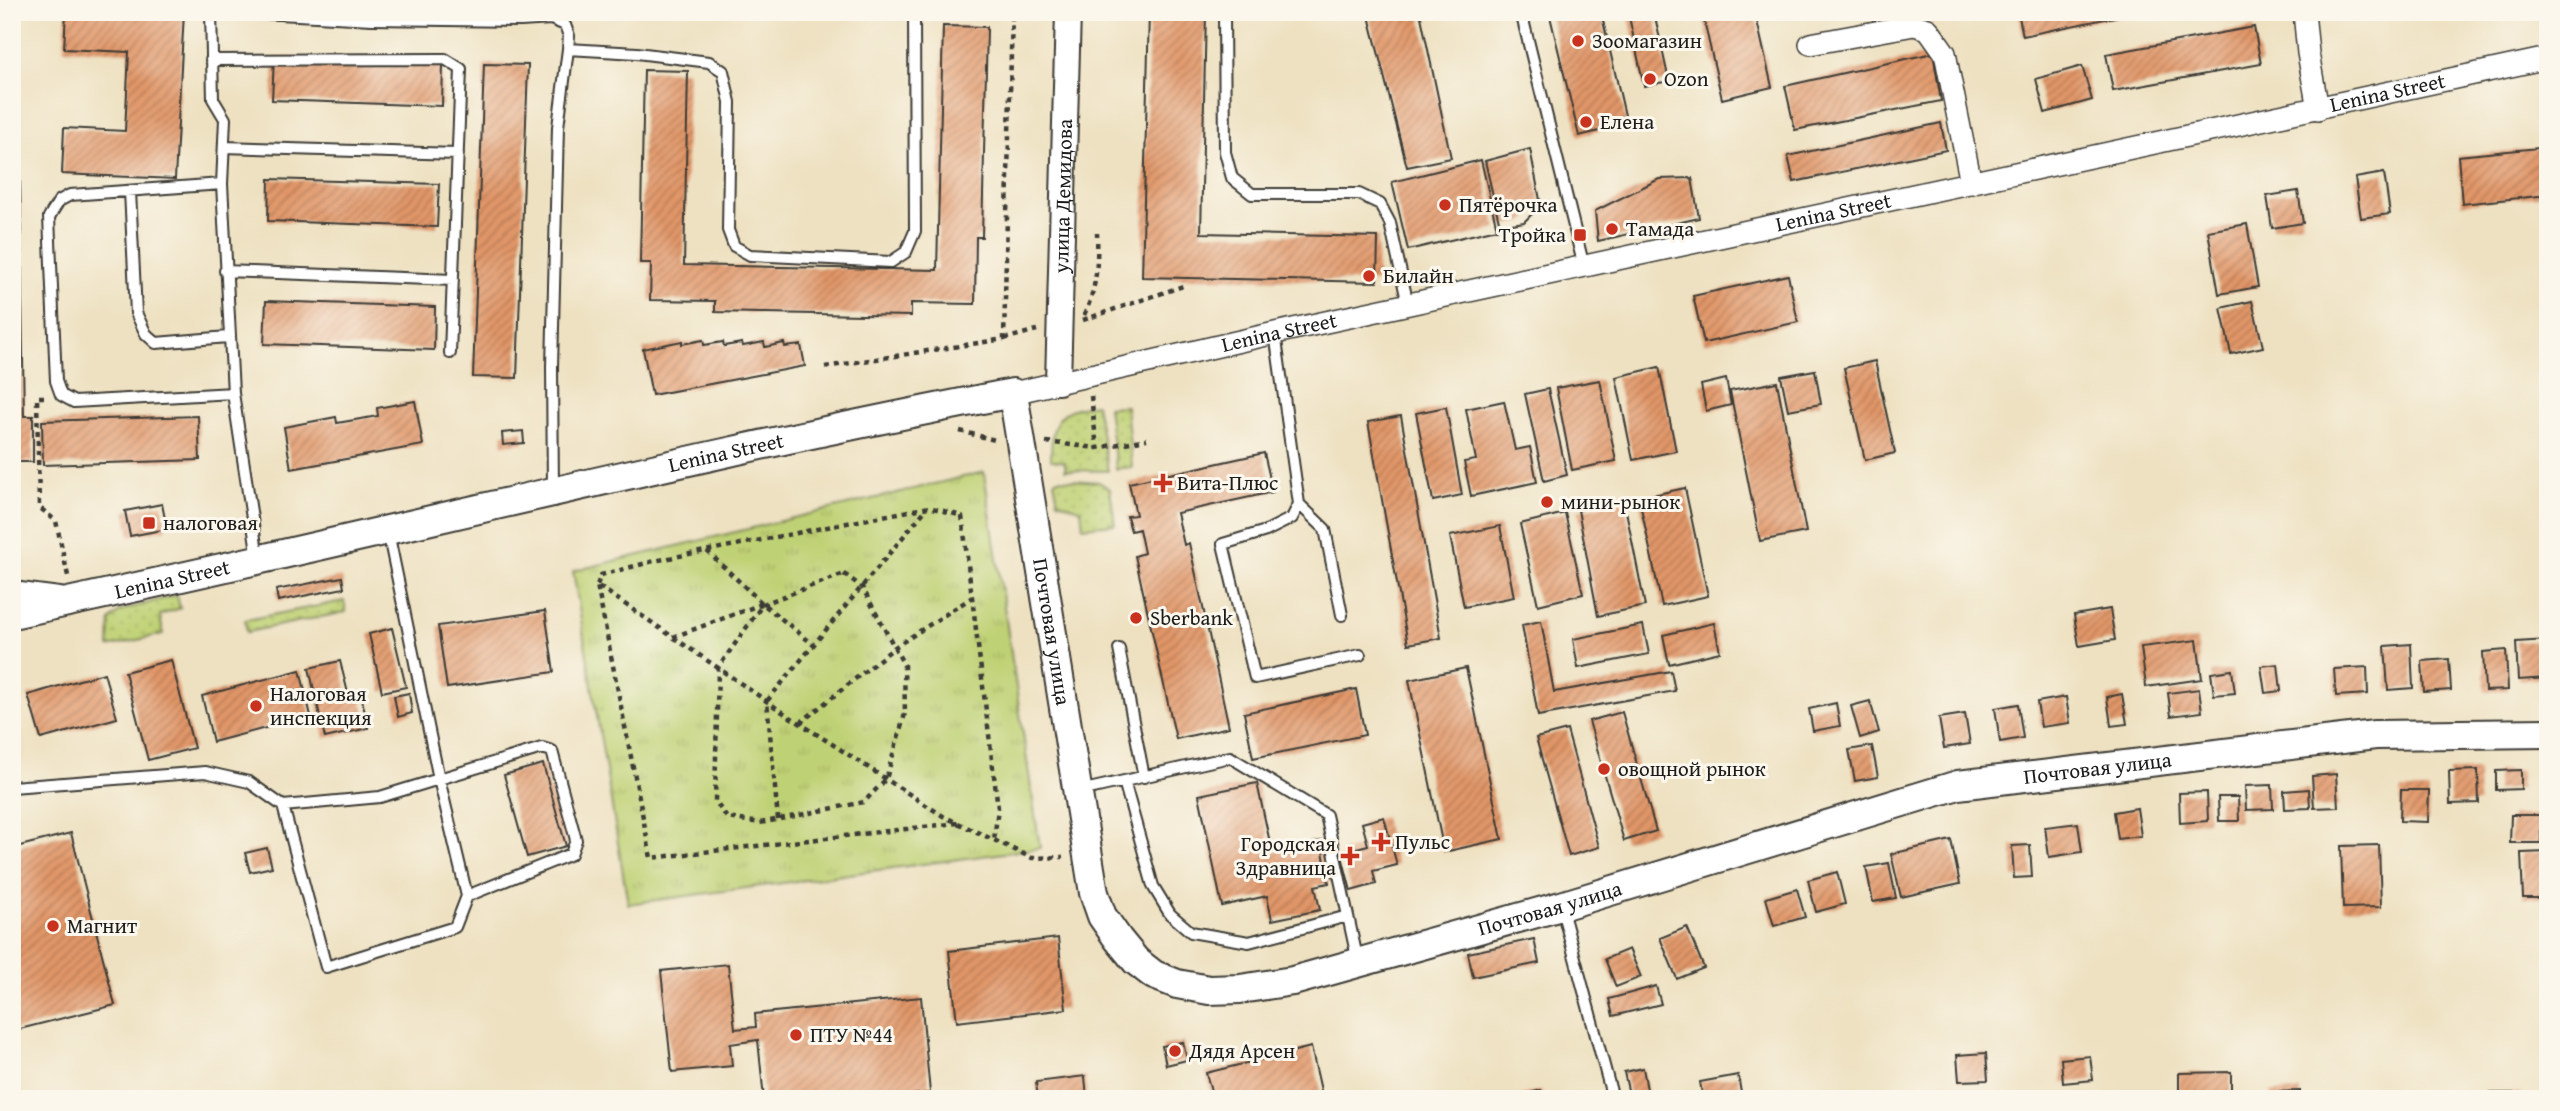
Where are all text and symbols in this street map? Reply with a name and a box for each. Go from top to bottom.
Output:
place label: Зоомагазин [1592,25,1702,56]
marker: Зоомагазин [1570,33,1586,49]
place label: Ozon [1664,63,1709,94]
street label: Lenina Street [2327,65,2449,120]
marker: Ozon [1642,71,1658,87]
place label: Елена [1600,106,1654,137]
marker: Елена [1578,114,1594,130]
street label: улица Демидова [1045,118,1080,275]
street label: Lenina Street [1773,184,1894,239]
place label: Пятёрочка [1459,189,1557,220]
marker: Пятёрочка [1437,197,1453,213]
place label: Тамада [1626,213,1694,244]
place label: Тройка [1499,219,1566,250]
marker: Тамада [1604,221,1620,237]
marker: Тройка [1572,227,1588,243]
place label: Билайн [1383,260,1454,291]
marker: Билайн [1361,268,1377,284]
street label: Lenina Street [1218,304,1340,360]
street label: Lenina Street [665,424,787,480]
place label: Вита-Плюс [1177,467,1278,498]
marker: Вита-Плюс [1155,475,1171,491]
place label: мини-рынок [1561,486,1680,517]
marker: мини-рынок [1539,494,1555,510]
place label: налоговая [163,507,258,538]
marker: налоговая [141,515,157,531]
street label: Lenina Street [112,551,233,607]
street label: Почтовая улица [1025,556,1079,707]
place label: Sberbank [1150,602,1233,633]
marker: Sberbank [1128,610,1144,626]
place label: Налоговая инспекция [270,678,372,733]
marker: Налоговая инспекция [248,698,264,714]
street label: Почтовая улица [2022,744,2173,792]
place label: овощной рынок [1618,753,1766,784]
marker: овощной рынок [1596,761,1612,777]
place label: Пульс [1395,826,1450,857]
place label: Городская Здравница [1236,828,1336,883]
marker: Пульс [1373,834,1389,850]
marker: Городская Здравница [1342,848,1358,864]
street label: Почтовая улица [1474,872,1626,944]
place label: Магнит [67,910,137,941]
marker: Магнит [45,918,61,934]
place label: ПТУ №44 [810,1019,893,1050]
marker: ПТУ №44 [788,1027,804,1043]
place label: Дядя Арсен [1188,1035,1295,1066]
marker: Дядя Арсен [1167,1043,1183,1059]

